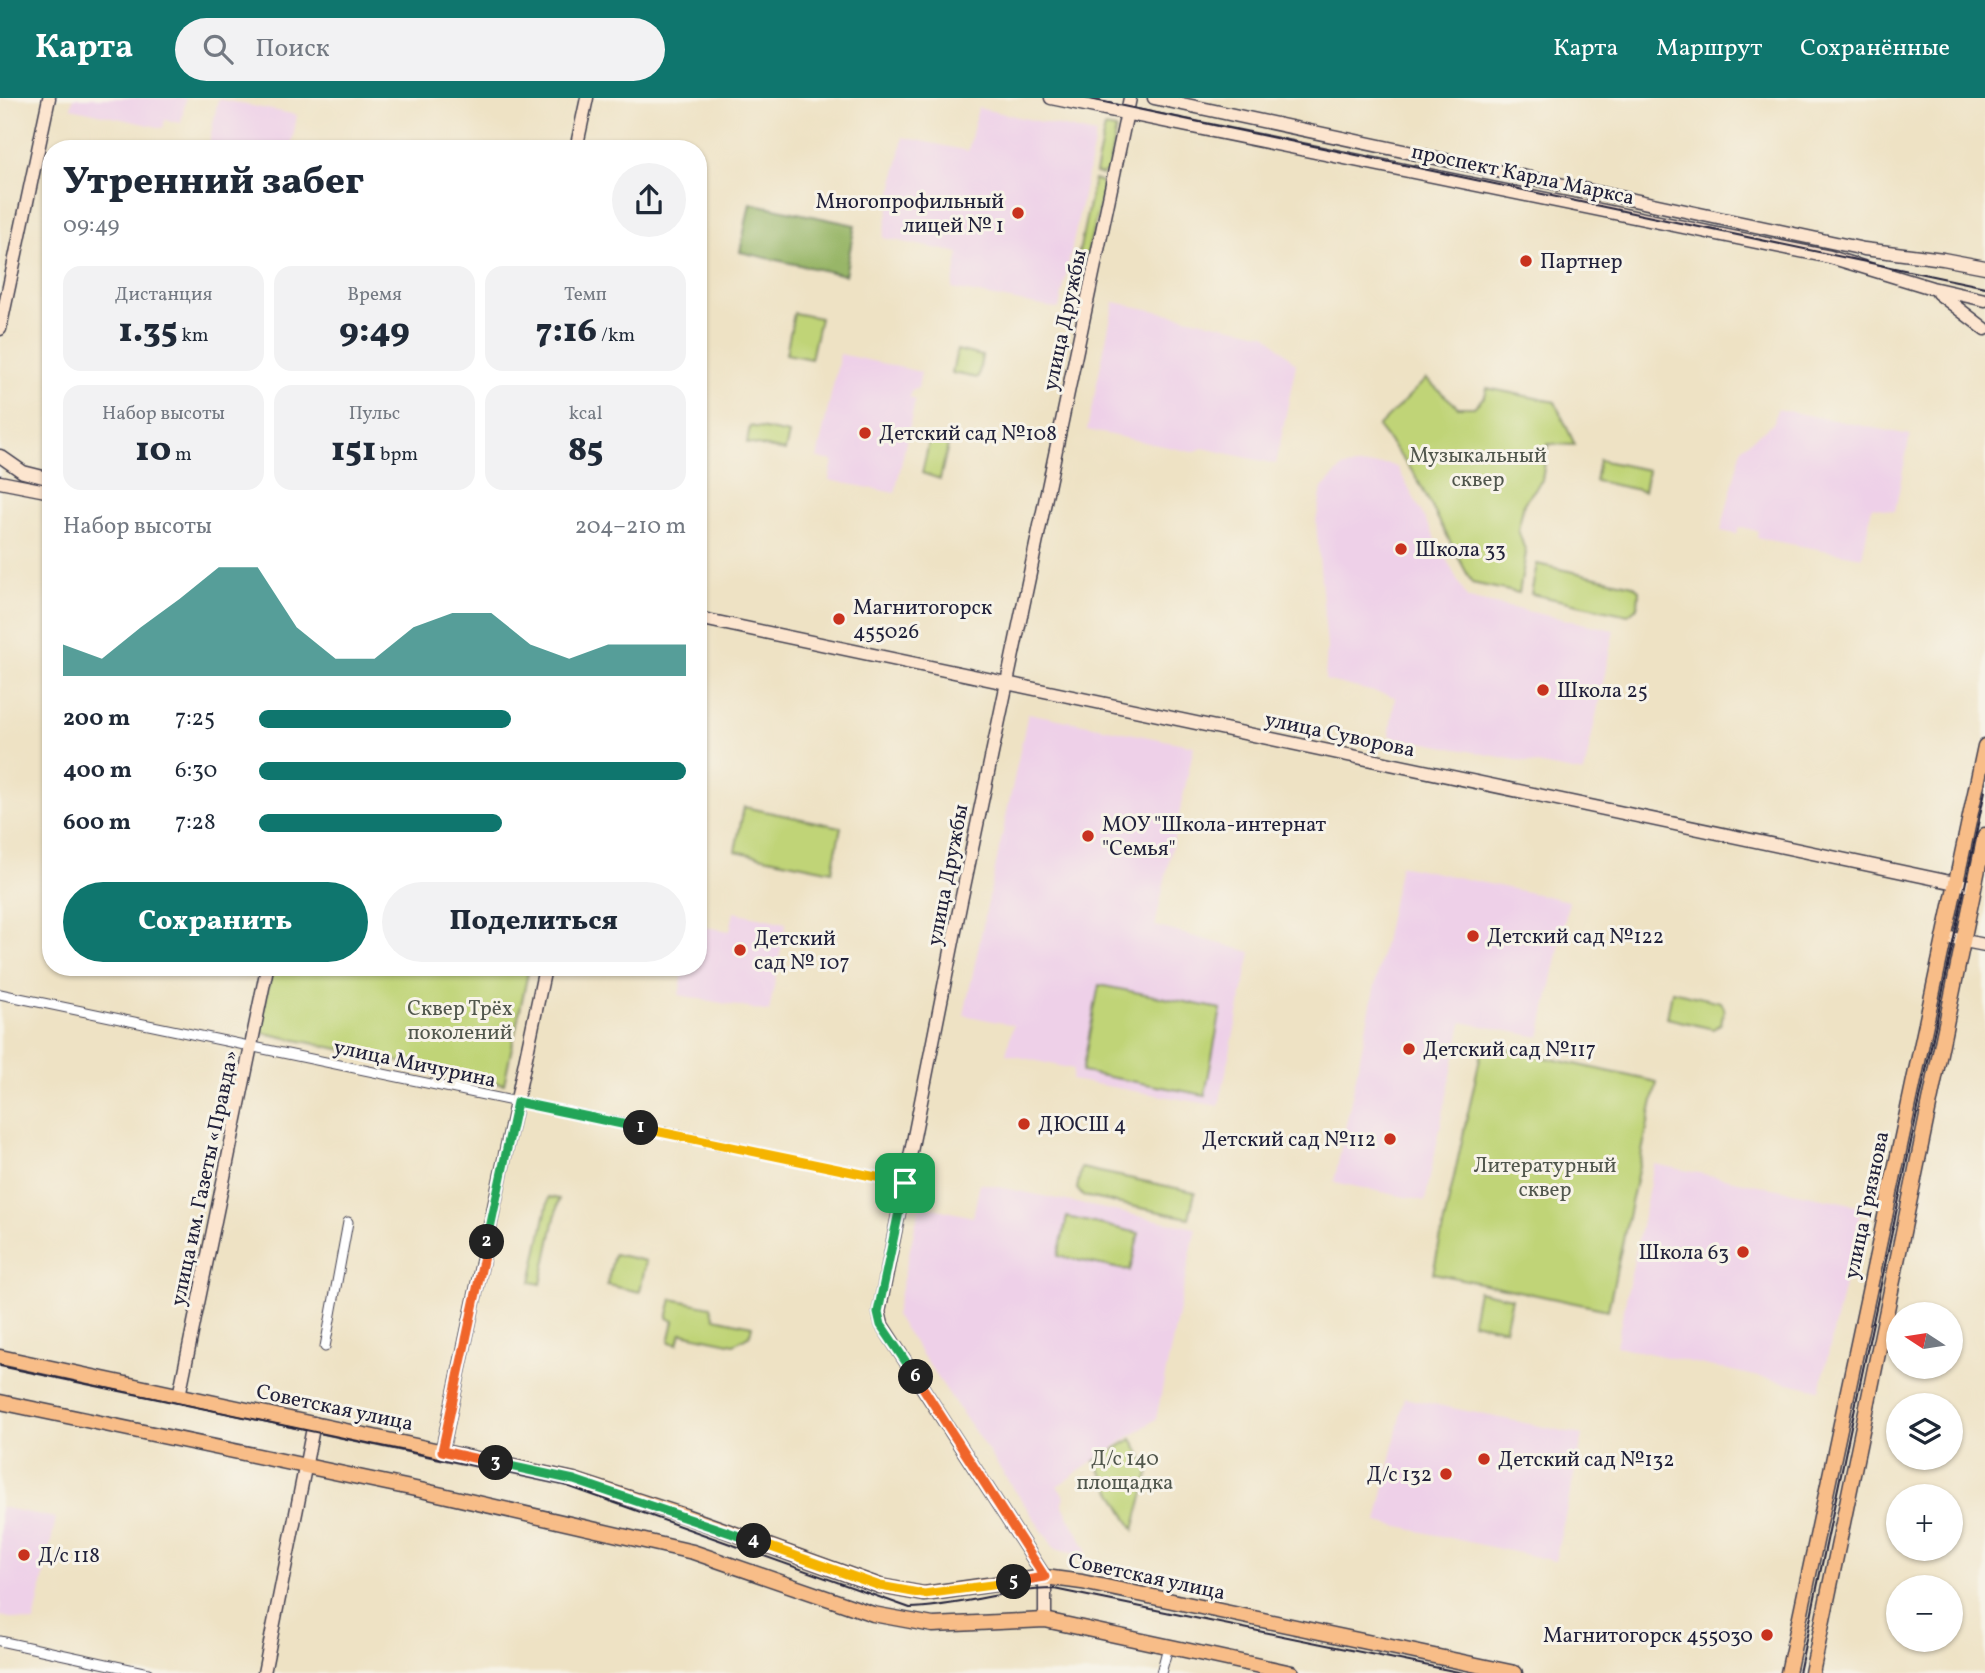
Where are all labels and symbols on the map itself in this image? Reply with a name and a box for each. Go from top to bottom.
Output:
street label: проспект Карла Маркса [1409,138,1637,213]
place label: Многопрофильный лицей № 1 [815,188,1004,241]
marker: Многопрофильный лицей № 1 [1010,205,1026,221]
street label: улица Дружбы [1036,247,1095,394]
place label: Партнер [1540,248,1623,277]
marker: Партнер [1518,253,1534,269]
place label: Детский сад №108 [879,420,1057,449]
marker: Детский сад №108 [857,425,873,441]
park label: Музыкальный сквер [1409,442,1547,495]
place label: Школа 33 [1415,536,1506,565]
marker: Школа 33 [1393,541,1409,557]
place label: Магнитогорск 455026 [853,594,992,647]
marker: Магнитогорск 455026 [831,611,847,627]
place label: Школа 25 [1557,677,1648,706]
marker: Школа 25 [1535,682,1551,698]
street label: улица Суворова [1262,705,1418,766]
street label: улица Дружбы [921,802,976,949]
place label: МОУ "Школа-интернат "Семья" [1102,811,1326,864]
marker: МОУ "Школа-интернат "Семья" [1080,828,1096,844]
place label: Детский сад №122 [1487,923,1664,952]
place label: Детский сад № 107 [754,925,850,978]
marker: Детский сад №122 [1465,928,1481,944]
marker: Детский сад № 107 [732,942,748,958]
park label: Сквер Трёх поколений [407,995,513,1048]
street label: улица Мичурина [331,1033,499,1096]
place label: Детский сад №117 [1423,1036,1596,1065]
marker: Детский сад №117 [1401,1041,1417,1057]
street label: улица им. Газеты «Правда» [164,1048,247,1309]
pin: 1 [624,1110,658,1146]
place label: ДЮСШ 4 [1038,1111,1126,1140]
marker: ДЮСШ 4 [1016,1116,1032,1132]
place label: Детский сад №112 [1202,1126,1376,1155]
street label: улица Грязнова [1838,1129,1897,1282]
marker: Детский сад №112 [1382,1131,1398,1147]
park label: Литературный сквер [1473,1152,1617,1205]
pin [875,1153,935,1213]
pin: 2 [470,1224,504,1260]
place label: Школа 63 [1638,1239,1729,1268]
marker: Школа 63 [1735,1244,1751,1260]
north arrow [1886,1302,1964,1379]
pin: 6 [898,1360,934,1394]
street label: Советская улица [253,1378,416,1439]
park label: Д/с 140 площадка [1076,1445,1174,1498]
pin: 3 [478,1446,514,1480]
place label: Детский сад №132 [1498,1446,1675,1475]
marker: Детский сад №132 [1476,1451,1492,1467]
place label: Д/с 132 [1367,1461,1432,1490]
marker: Д/с 132 [1438,1466,1454,1482]
pin: 4 [736,1524,772,1558]
place label: Д/с 118 [38,1542,100,1571]
marker: Д/с 118 [16,1547,32,1563]
street label: Советская улица [1065,1547,1228,1608]
pin: 5 [996,1564,1032,1600]
place label: Магнитогорск 455030 [1543,1622,1753,1651]
marker: Магнитогорск 455030 [1759,1627,1775,1643]

